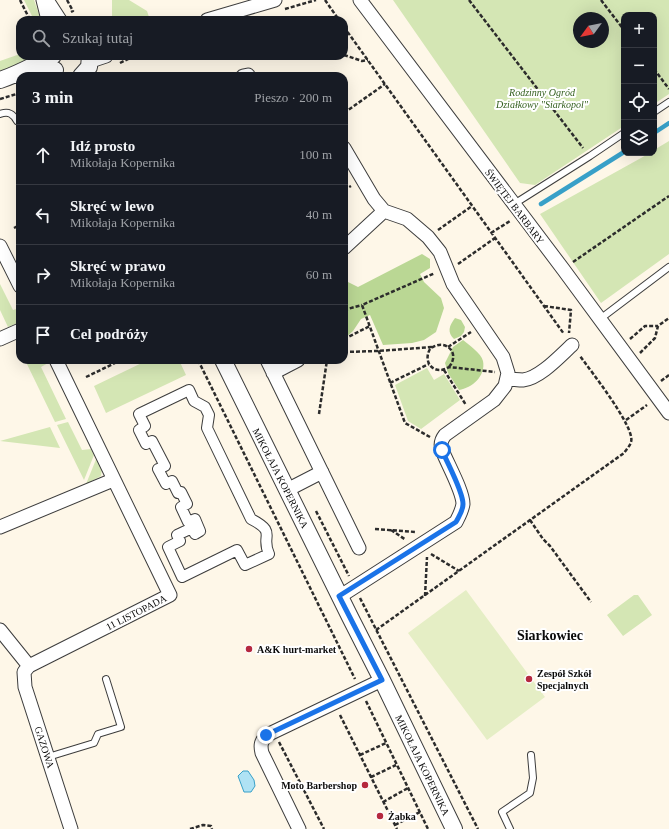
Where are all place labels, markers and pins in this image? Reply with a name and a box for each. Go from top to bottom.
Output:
marker: A&K hurt-market [244,644,254,654]
place label: A&K hurt-market [257,644,337,655]
place label: Zespół Szkół Specjalnych [537,668,591,691]
marker: Zespół Szkół Specjalnych [524,674,534,684]
place label: Moto Barbershop [281,780,357,791]
marker: Moto Barbershop [360,780,370,790]
marker: Żabka [375,811,385,821]
place label: Żabka [388,811,416,822]

